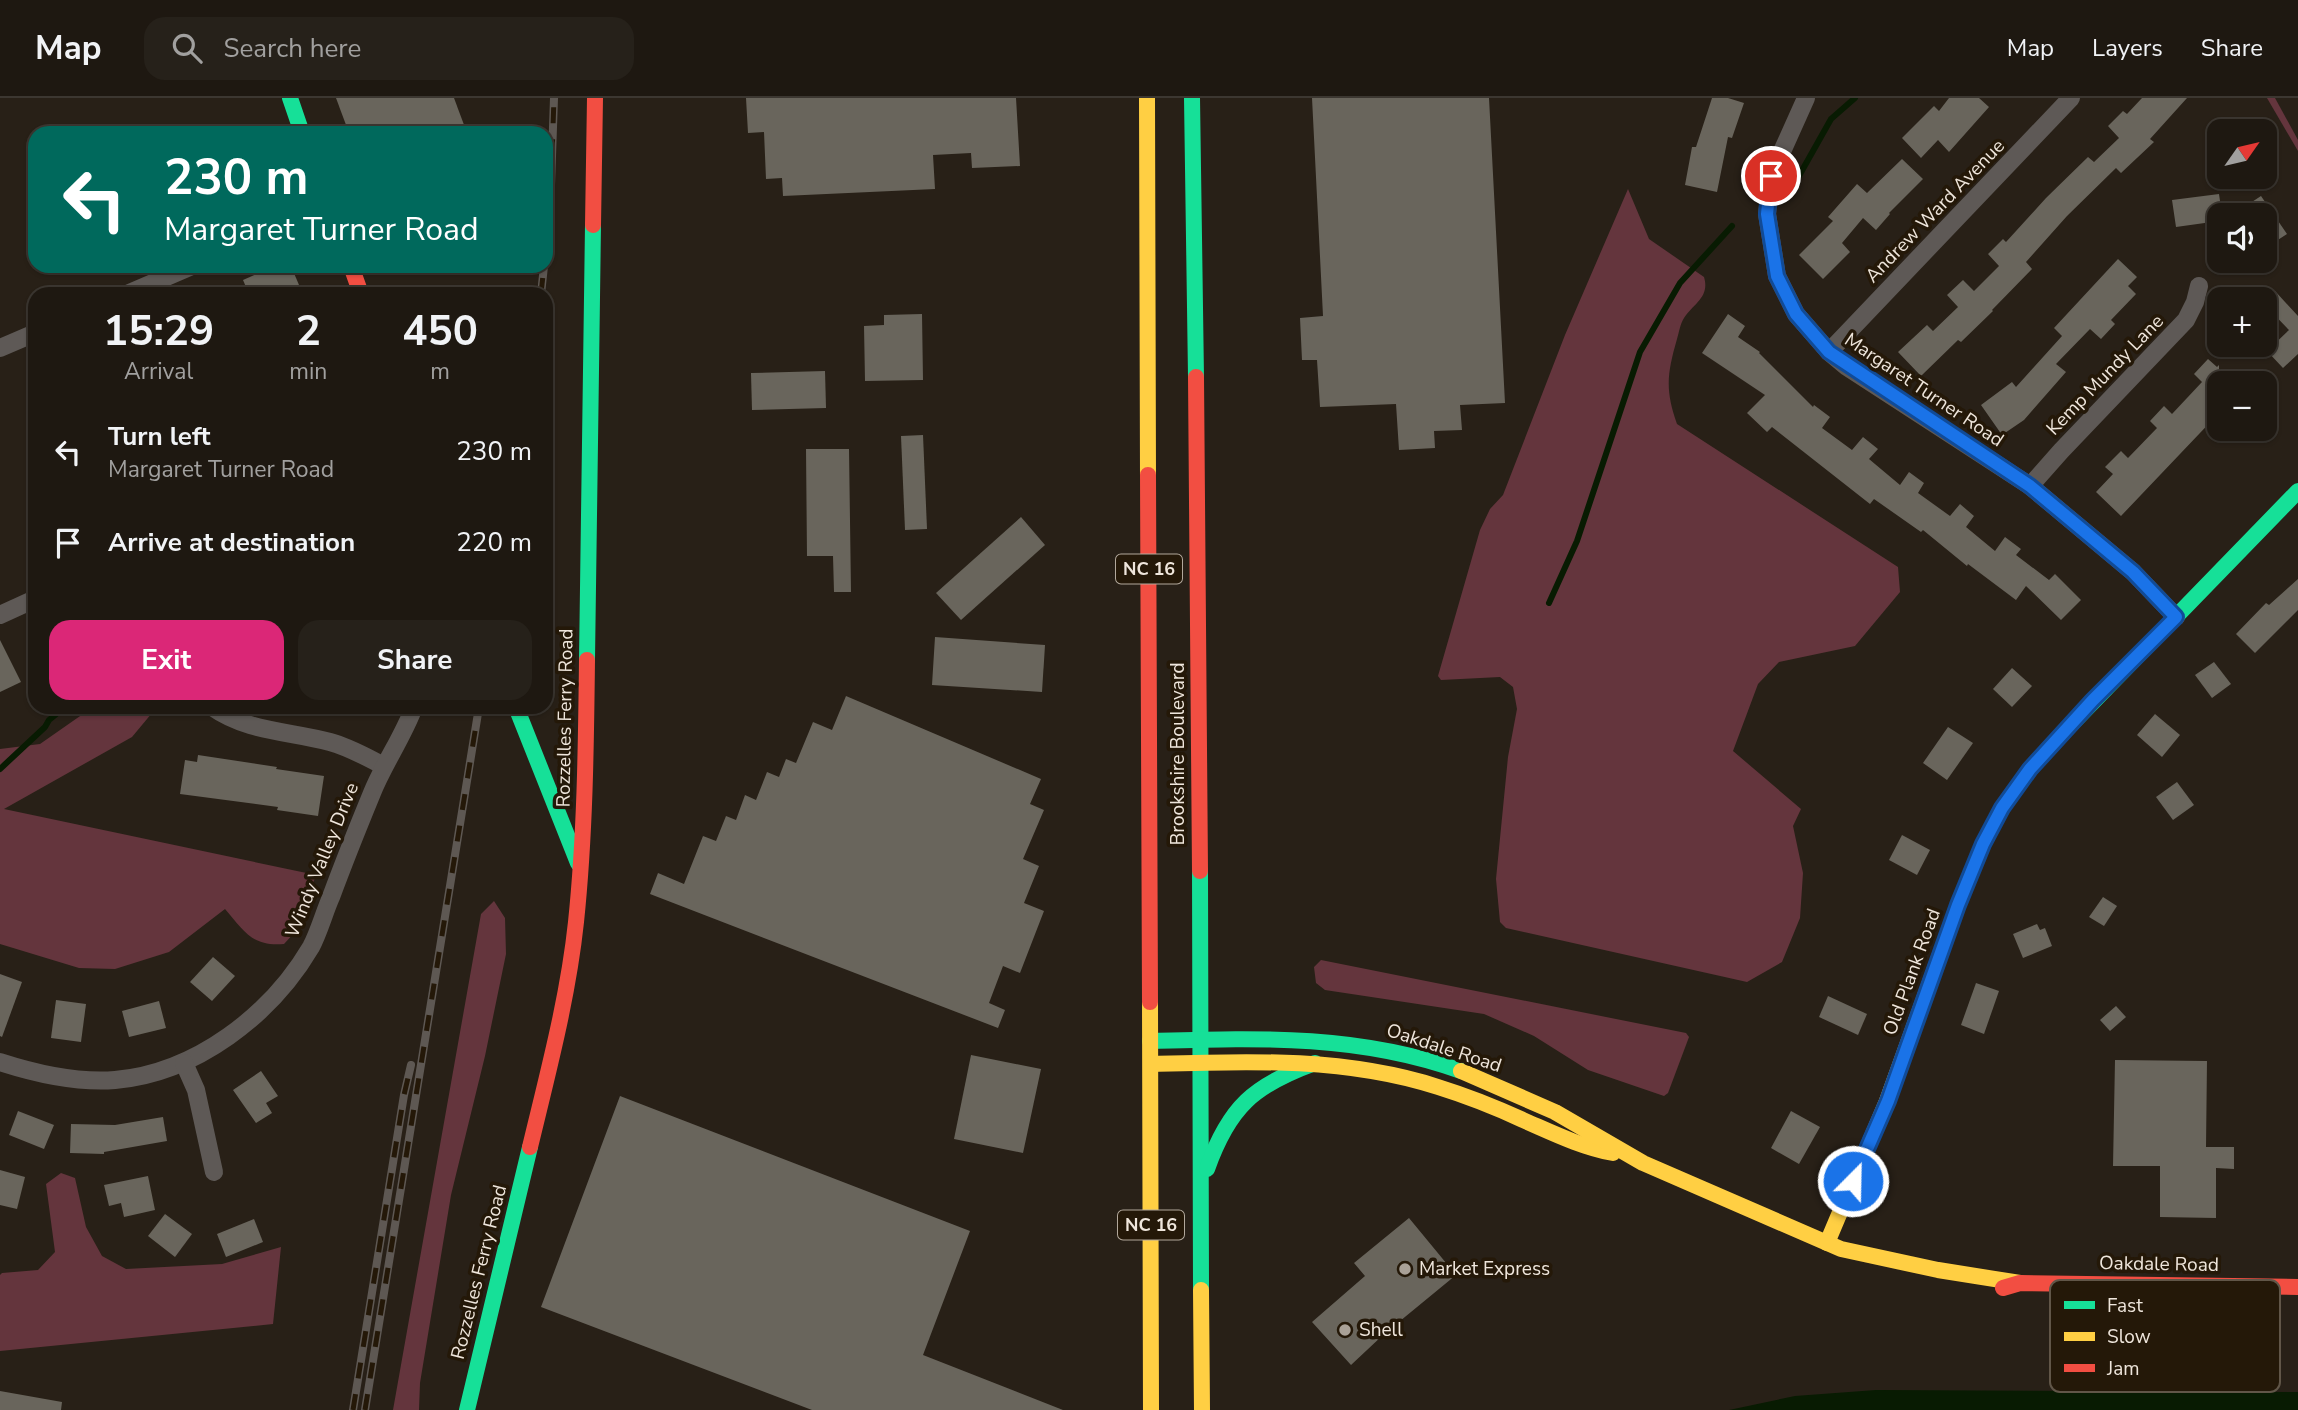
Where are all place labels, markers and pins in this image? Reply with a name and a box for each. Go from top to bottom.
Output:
pin [1741,146,1801,206]
place label: Market Express [1419,1256,1550,1282]
marker: Market Express [1397,1261,1413,1277]
place label: Shell [1359,1317,1403,1343]
marker: Shell [1337,1322,1353,1338]

